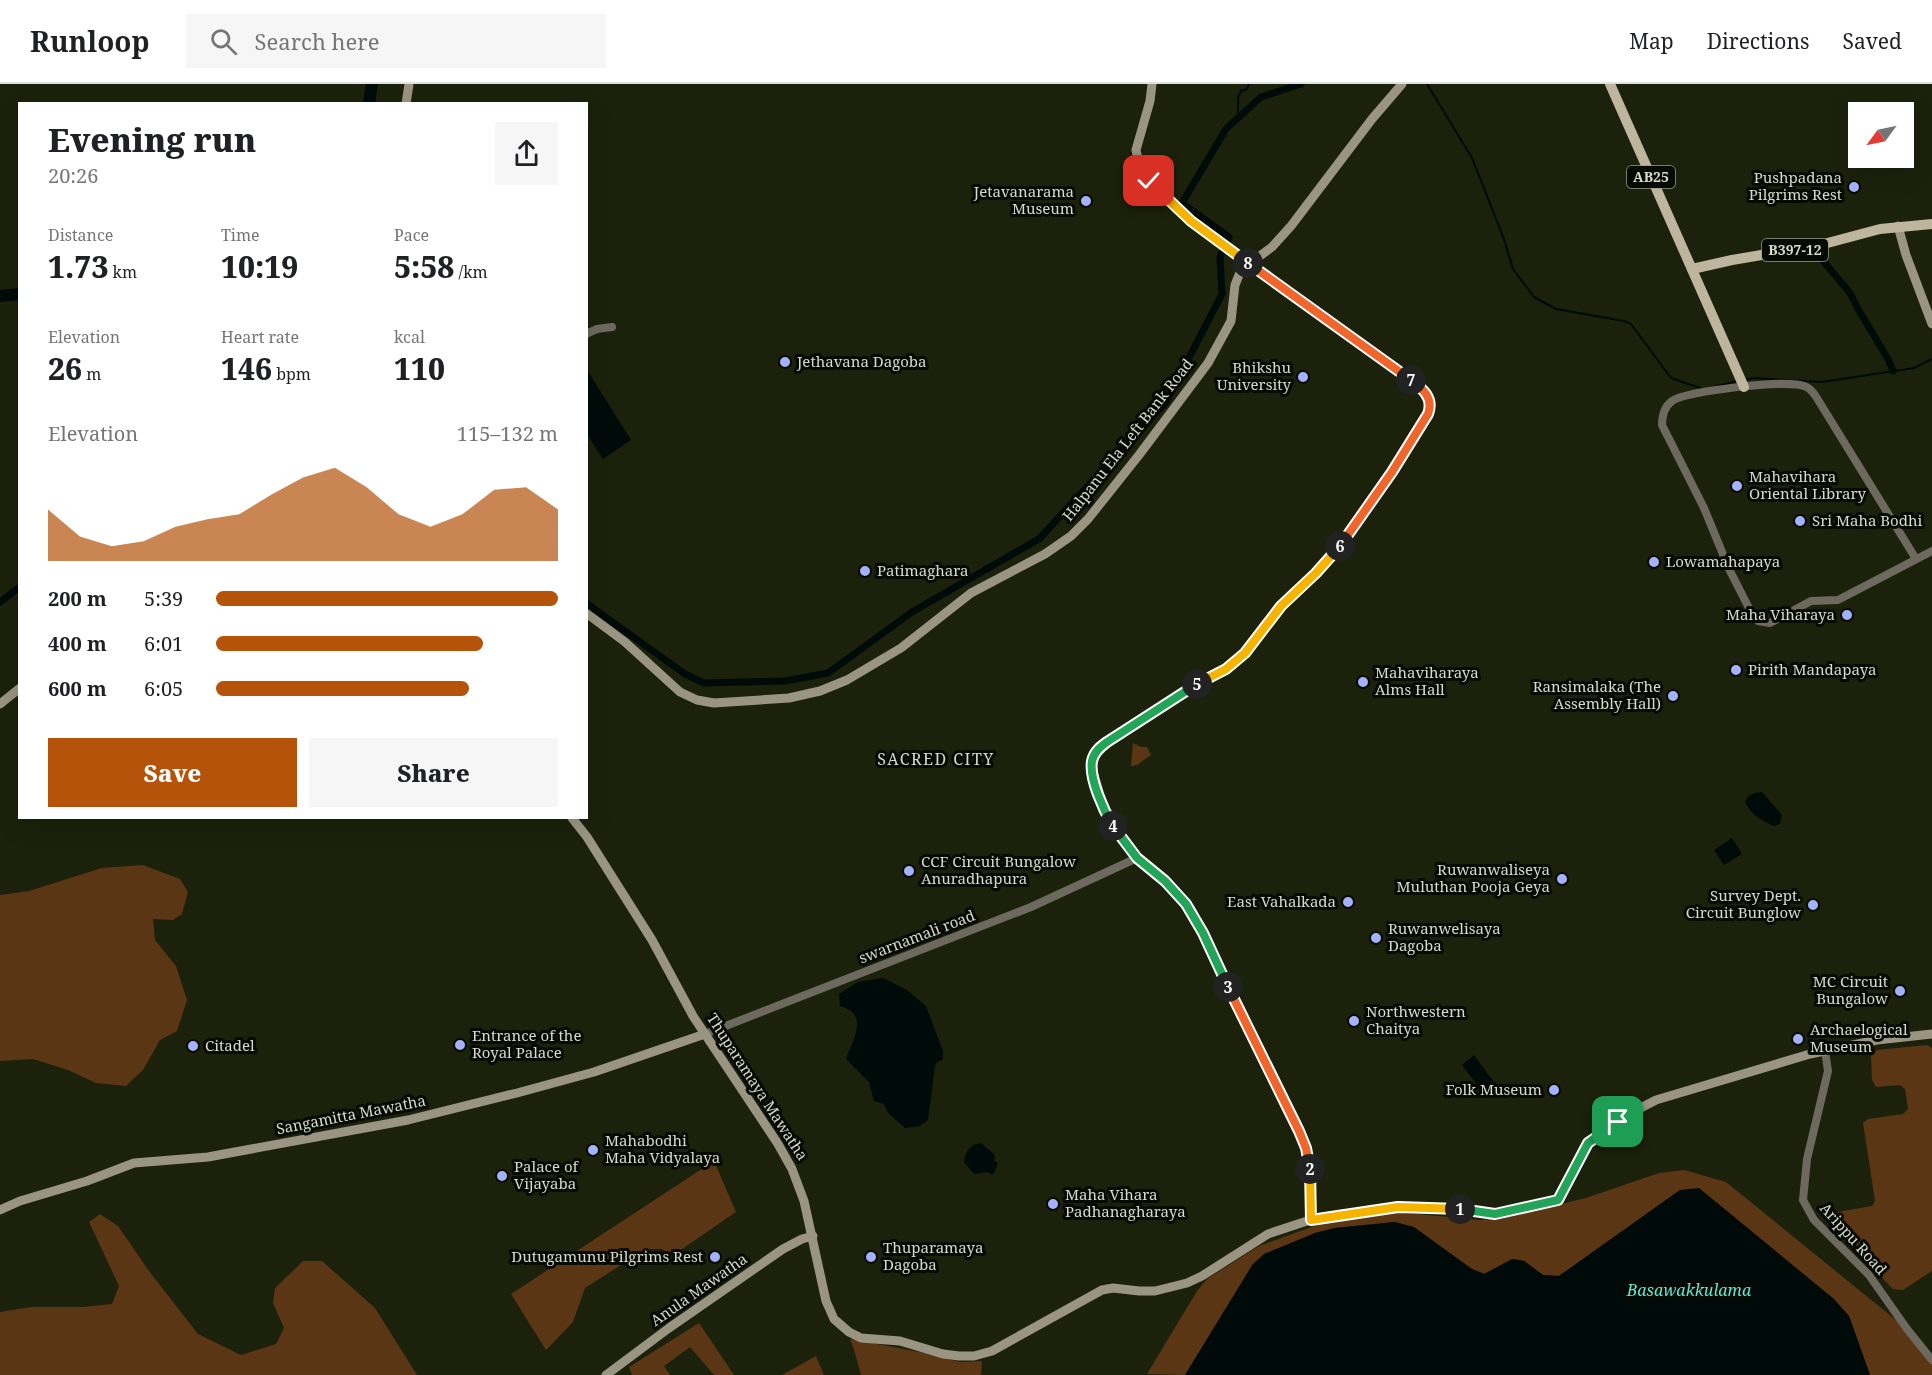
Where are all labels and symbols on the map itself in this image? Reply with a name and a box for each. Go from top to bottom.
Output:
north arrow [1848,102,1914,168]
pin [1123,155,1174,206]
road number: AB25 [1627,166,1675,188]
place label: Pushpadana Pilgrims Rest [1749,167,1842,204]
marker: Pushpadana Pilgrims Rest [1847,180,1861,194]
place label: Jetavanarama Museum [973,181,1074,218]
marker: Jetavanarama Museum [1079,194,1093,208]
road number: B397-12 [1762,239,1828,261]
pin: 8 [1233,248,1263,278]
place label: Jethavana Dagoba [796,351,927,371]
street label: Halpanu Ela Left Bank Road [1057,354,1197,525]
marker: Jethavana Dagoba [778,355,792,369]
place label: Bhikshu University [1217,357,1292,394]
pin: 7 [1396,365,1426,395]
marker: Bhikshu University [1296,370,1310,384]
place label: Mahavihara Oriental Library [1749,466,1867,503]
marker: Mahavihara Oriental Library [1730,479,1744,493]
place label: Sri Maha Bodhi [1812,510,1923,530]
marker: Sri Maha Bodhi [1793,514,1807,528]
pin: 6 [1325,531,1355,561]
place label: Lowamahapaya [1666,551,1780,571]
marker: Lowamahapaya [1647,555,1661,569]
place label: Patimaghara [877,560,968,580]
marker: Patimaghara [858,564,872,578]
place label: Maha Viharaya [1726,604,1835,624]
marker: Maha Viharaya [1840,608,1854,622]
place label: Pirith Mandapaya [1748,659,1877,679]
place label: Mahaviharaya Alms Hall [1375,662,1479,699]
marker: Pirith Mandapaya [1729,663,1743,677]
pin: 5 [1182,669,1212,699]
marker: Mahaviharaya Alms Hall [1356,675,1370,689]
place label: Ransimalaka (The Assembly Hall) [1533,676,1661,713]
marker: Ransimalaka (The Assembly Hall) [1666,689,1680,703]
district label: SACRED CITY [877,748,995,770]
pin: 4 [1098,811,1128,841]
place label: CCF Circuit Bungalow Anuradhapura [921,851,1076,888]
place label: Ruwanwaliseya Muluthan Pooja Geya [1397,859,1550,896]
marker: CCF Circuit Bungalow Anuradhapura [902,864,916,878]
marker: Ruwanwaliseya Muluthan Pooja Geya [1555,872,1569,886]
place label: Survey Dept. Circuit Bunglow [1686,885,1801,922]
place label: East Vahalkada [1227,891,1336,911]
marker: East Vahalkada [1341,895,1355,909]
marker: Survey Dept. Circuit Bunglow [1806,898,1820,912]
street label: swarnamali road [856,905,977,967]
place label: Ruwanwelisaya Dagoba [1388,918,1501,955]
marker: Ruwanwelisaya Dagoba [1369,931,1383,945]
place label: MC Circuit Bungalow [1813,971,1888,1008]
pin: 3 [1213,972,1243,1002]
marker: MC Circuit Bungalow [1893,984,1907,998]
place label: Northwestern Chaitya [1366,1001,1466,1038]
street label: Thuparamaya Mawatha [703,1009,813,1164]
marker: Northwestern Chaitya [1347,1014,1361,1028]
place label: Archaelogical Museum [1810,1019,1908,1056]
place label: Entrance of the Royal Palace [472,1025,581,1062]
marker: Archaelogical Museum [1791,1032,1805,1046]
place label: Citadel [205,1035,255,1055]
marker: Entrance of the Royal Palace [453,1038,467,1052]
marker: Citadel [186,1039,200,1053]
place label: Folk Museum [1446,1079,1542,1099]
marker: Folk Museum [1547,1083,1561,1097]
street label: Sangamitta Mawatha [274,1090,427,1138]
pin [1592,1096,1643,1147]
place label: Mahabodhi Maha Vidyalaya [605,1130,720,1167]
marker: Mahabodhi Maha Vidyalaya [586,1143,600,1157]
pin: 2 [1295,1154,1325,1184]
place label: Palace of Vijayaba [514,1156,580,1193]
marker: Palace of Vijayaba [495,1169,509,1183]
place label: Maha Vihara Padhanagharaya [1065,1184,1186,1221]
pin: 1 [1445,1194,1475,1224]
marker: Maha Vihara Padhanagharaya [1046,1197,1060,1211]
street label: Arippu Road [1816,1198,1891,1279]
place label: Thuparamaya Dagoba [883,1237,983,1274]
place label: Dutugamunu Pilgrims Rest [511,1246,703,1266]
street label: Anula Mawatha [646,1248,751,1330]
marker: Dutugamunu Pilgrims Rest [708,1250,722,1264]
marker: Thuparamaya Dagoba [864,1250,878,1264]
water label: Basawakkulama [1626,1279,1752,1301]

